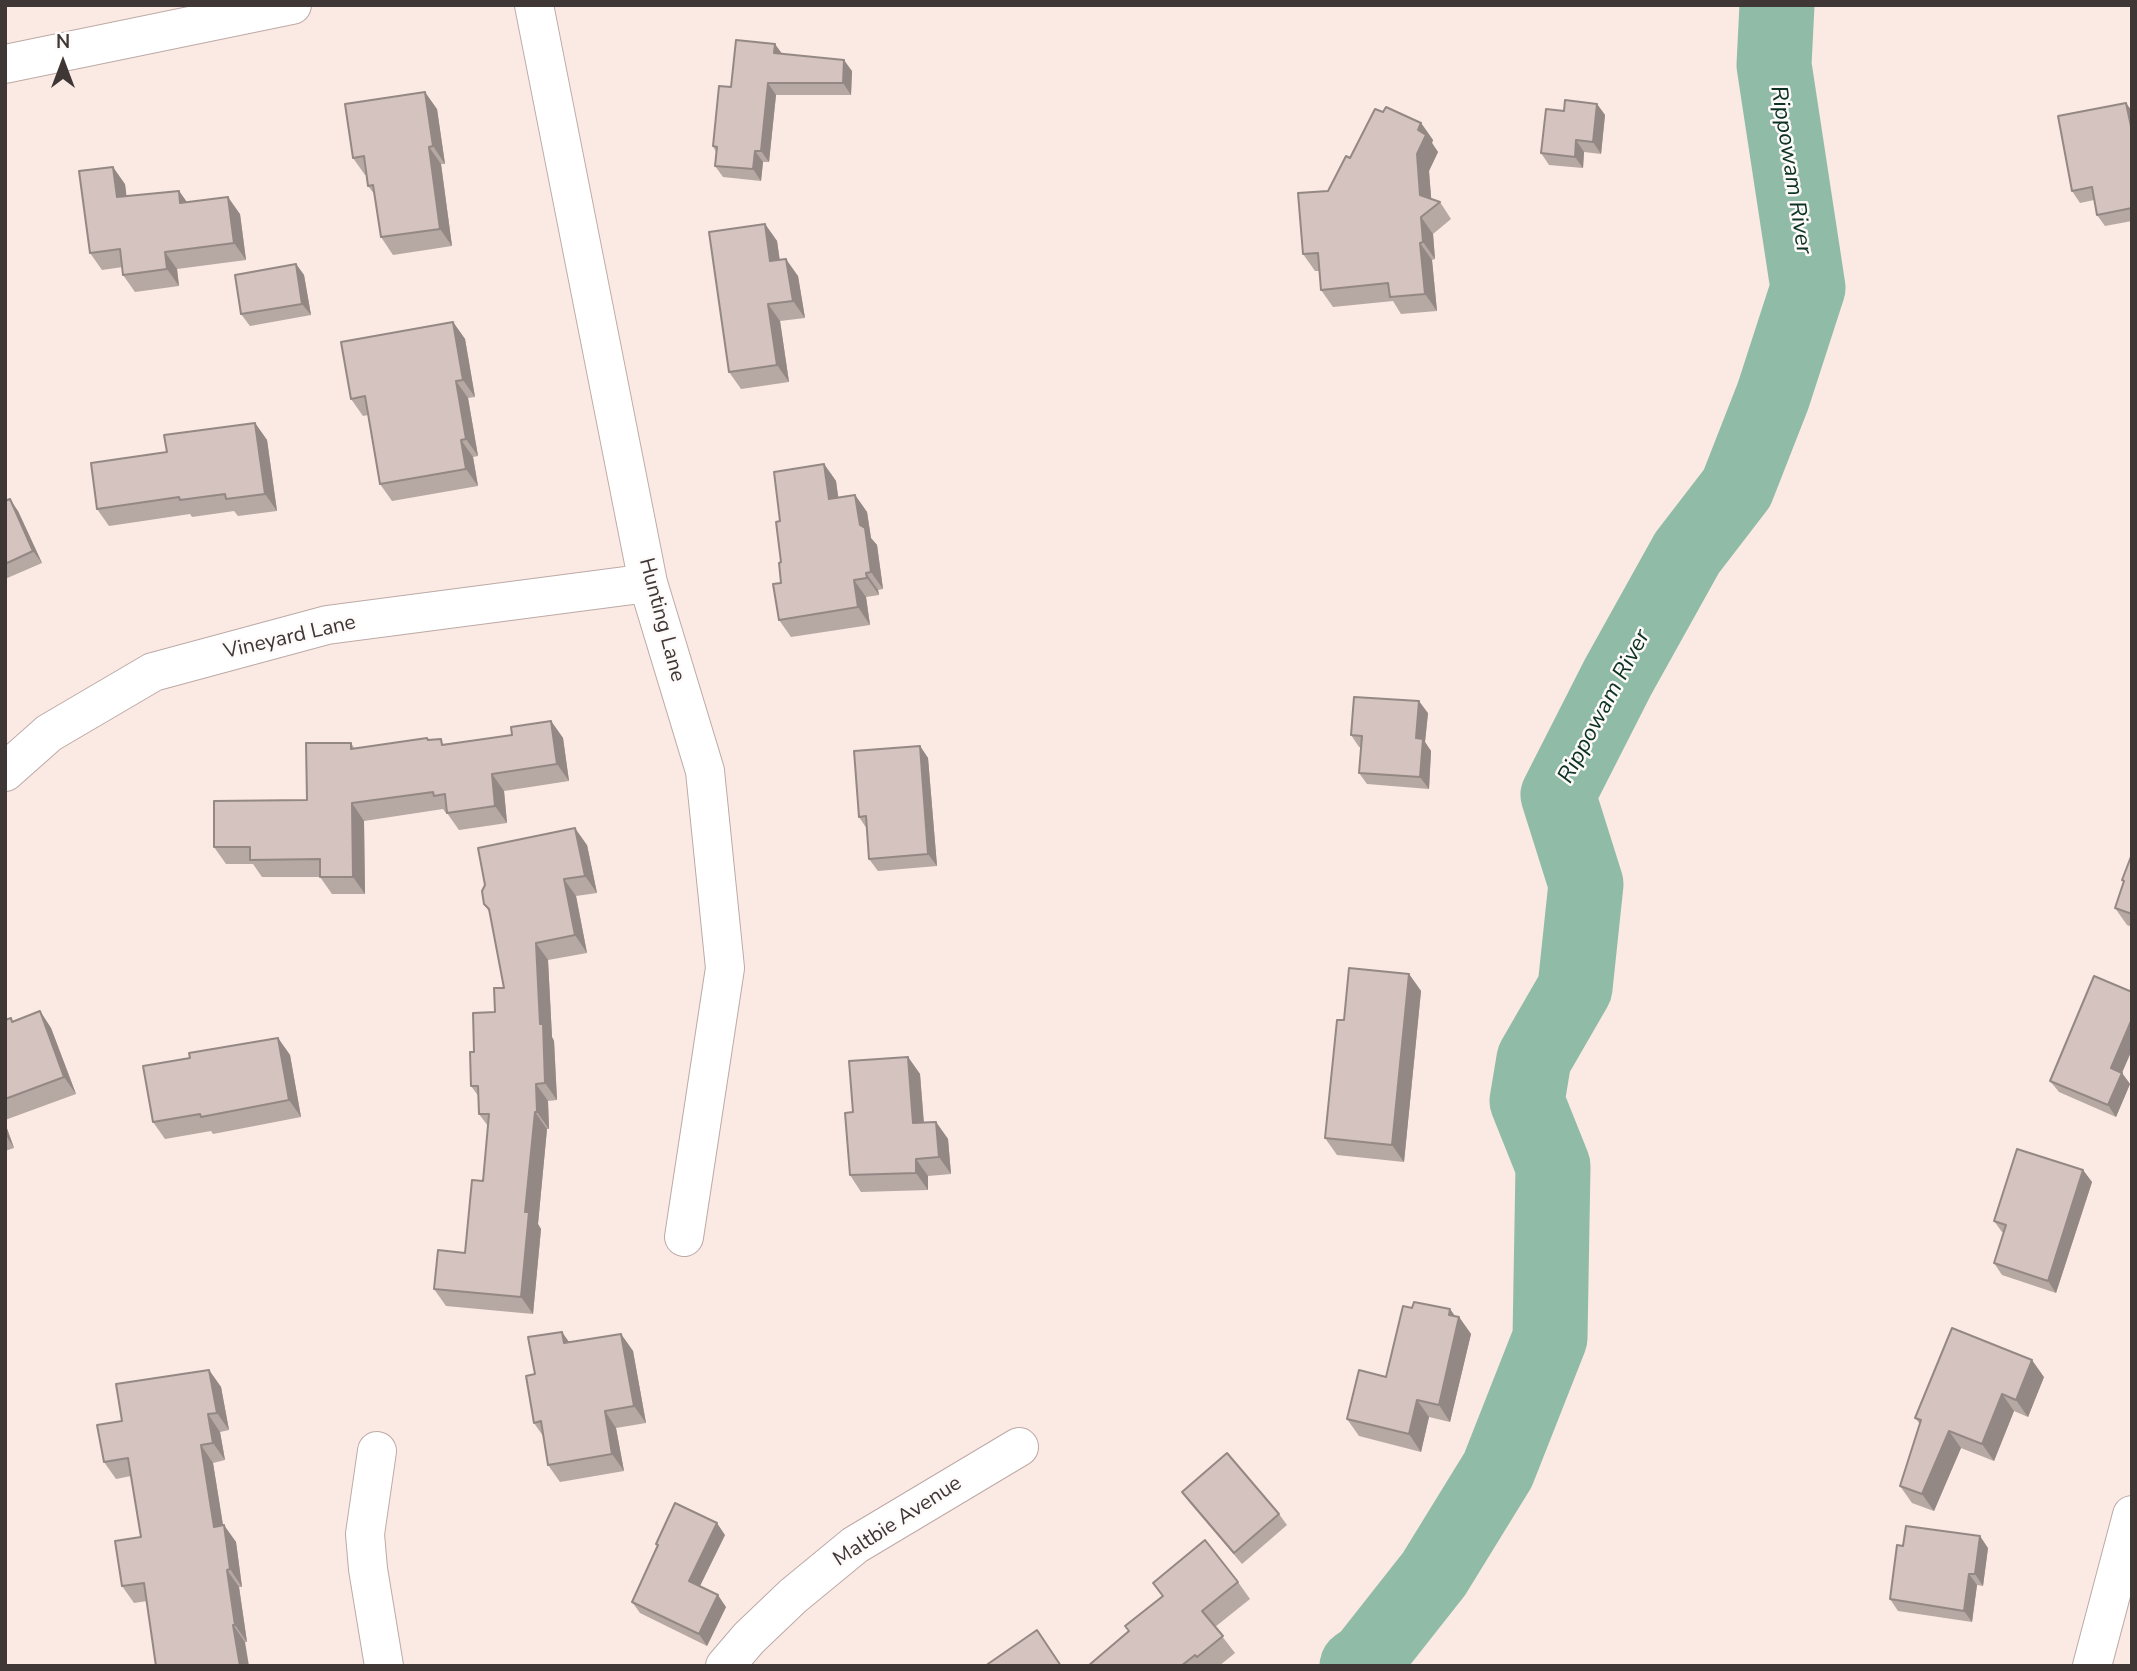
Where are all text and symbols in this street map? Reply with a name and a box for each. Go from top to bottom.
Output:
north arrow [28,28,98,98]
text: N [56,29,70,55]
water label: Rippowam River [1763,84,1817,256]
street label: Hunting Lane [632,555,690,685]
street label: Vineyard Lane [222,611,358,665]
water label: Rippowam River [1553,626,1657,788]
street label: Maltbie Avenue [829,1471,967,1573]

